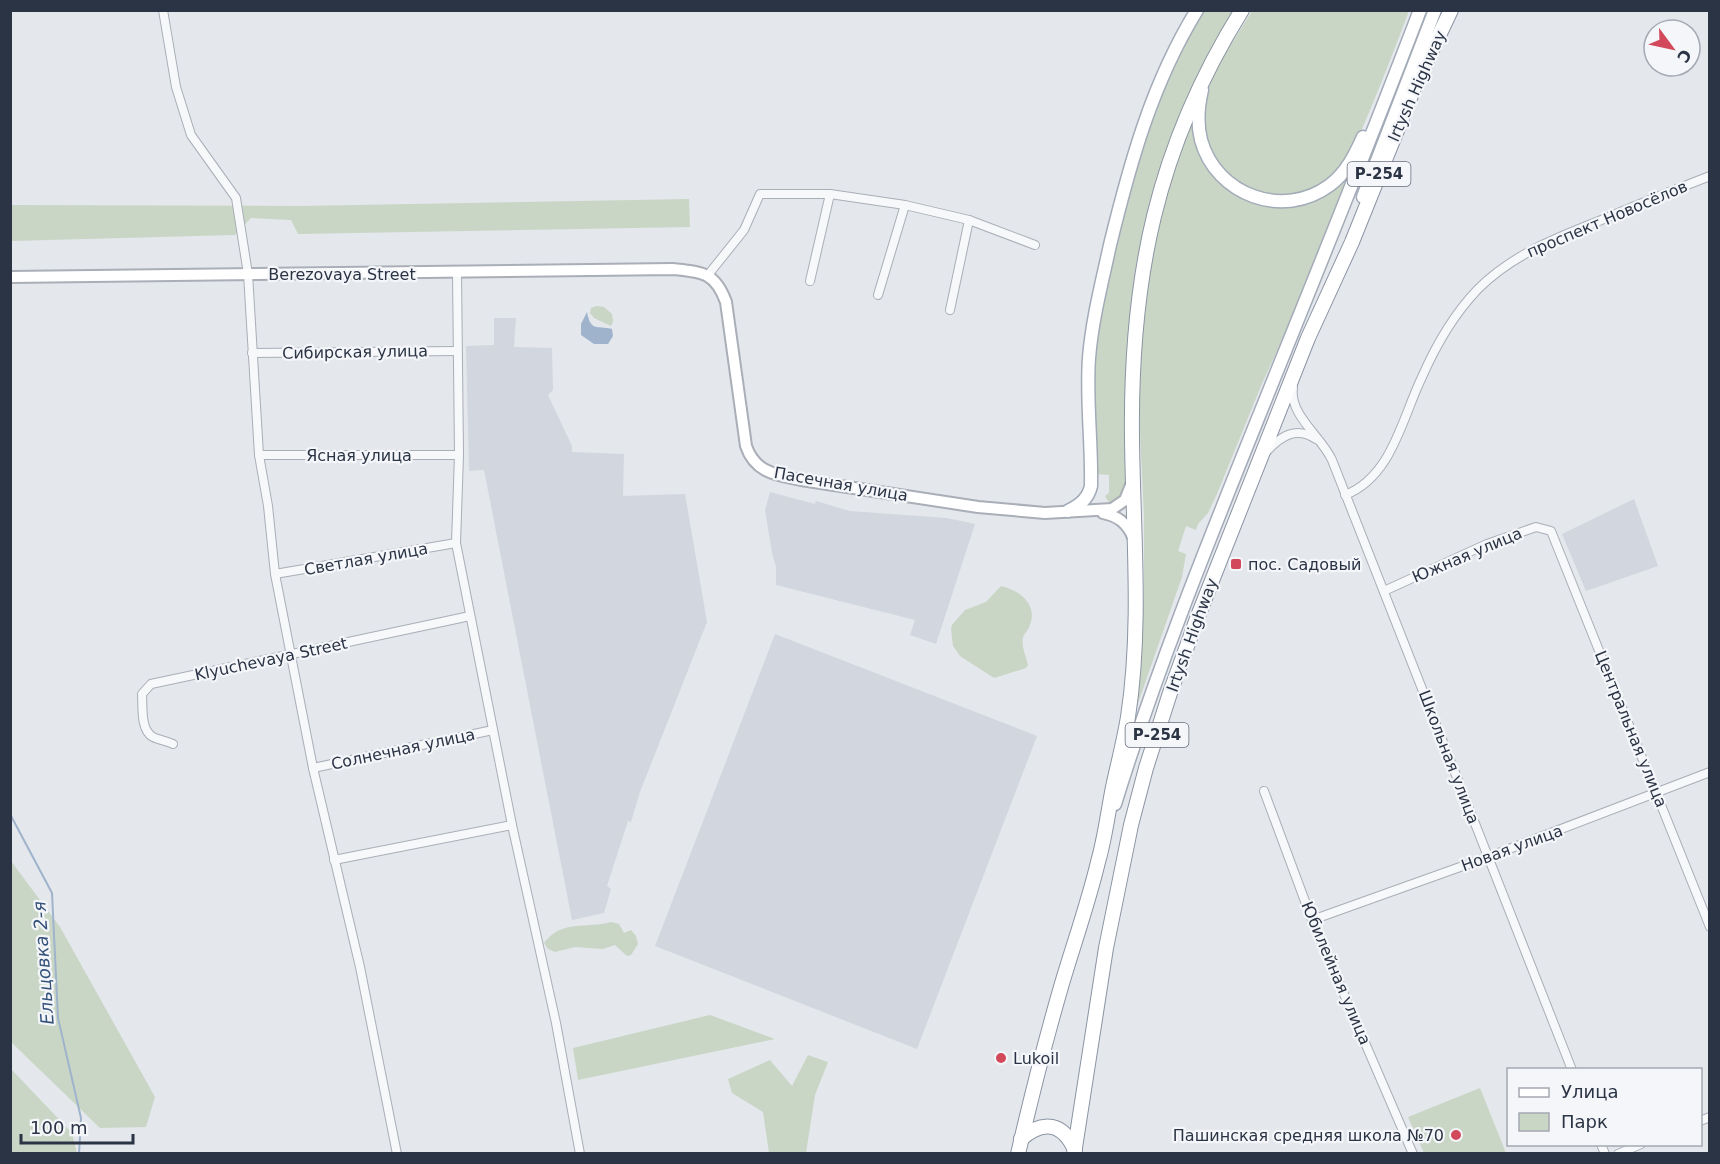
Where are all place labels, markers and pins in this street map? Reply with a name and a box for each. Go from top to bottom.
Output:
place label: пос. Садовый [1248,555,1362,574]
marker: пос. Садовый [1229,557,1243,571]
place label: Lukoil [1013,1049,1059,1068]
marker: Lukoil [994,1051,1008,1065]
place label: Пашинская средняя школа №70 [1173,1126,1444,1145]
marker: Пашинская средняя школа №70 [1449,1128,1463,1142]

